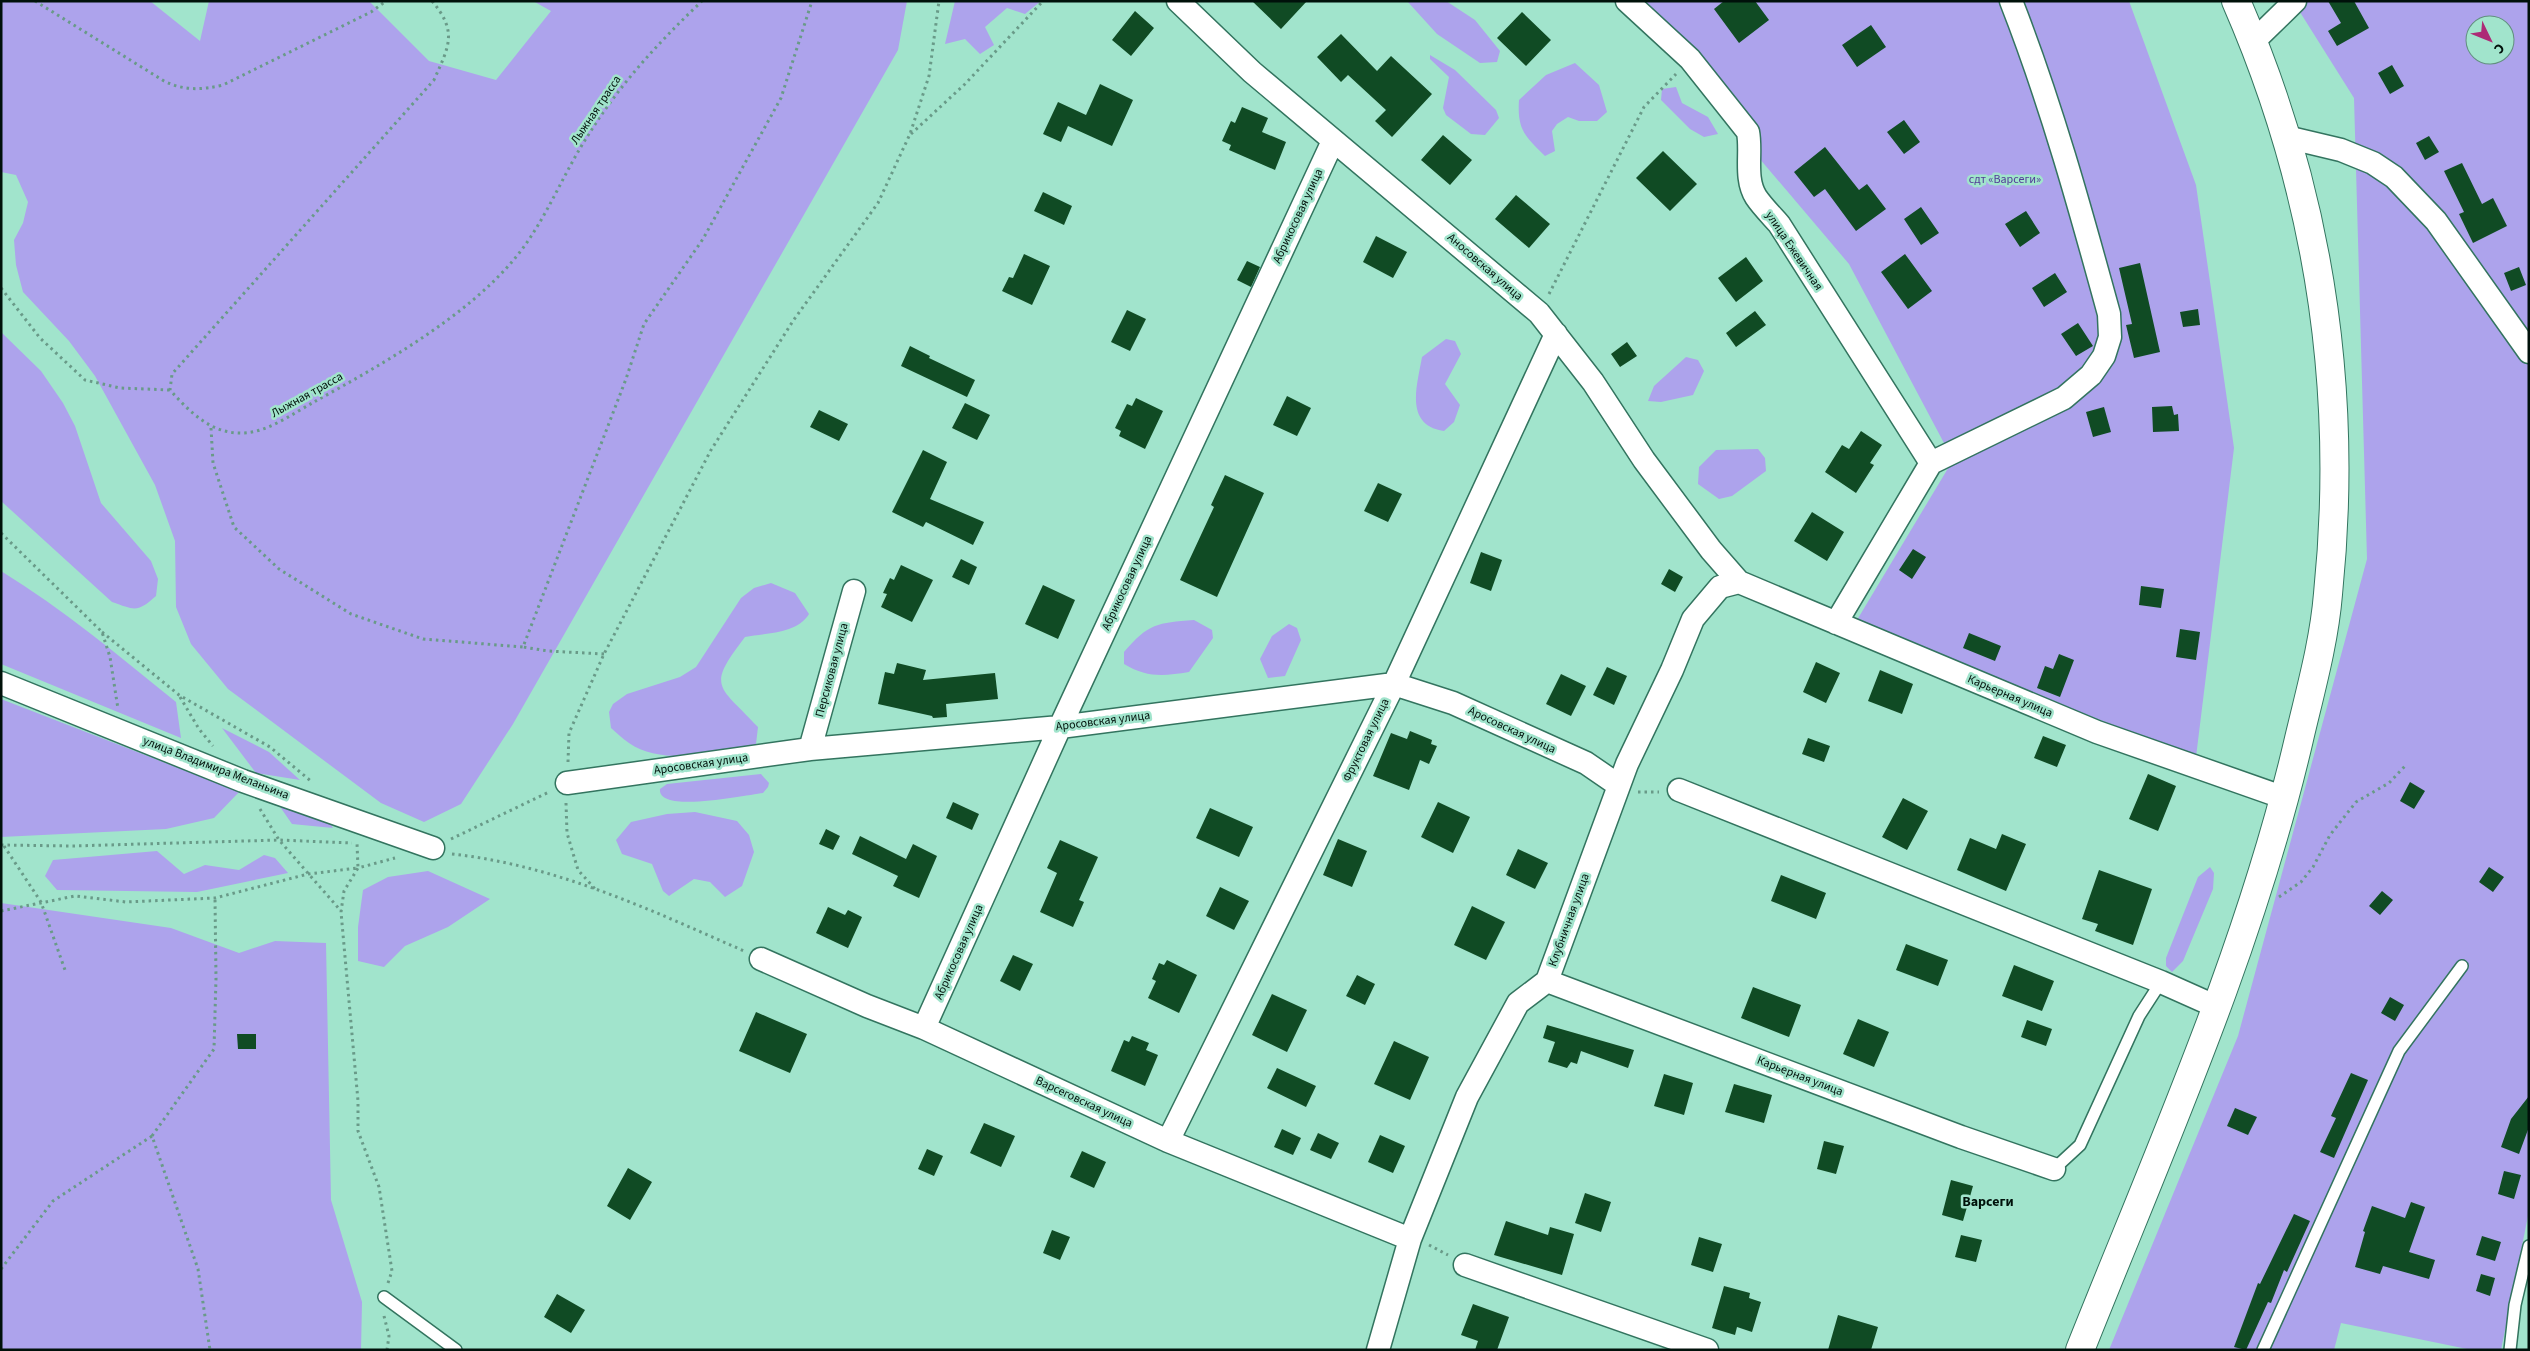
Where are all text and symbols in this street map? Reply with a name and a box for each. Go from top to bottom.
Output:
north arrow [2465,15,2515,65]
text: С [2489,38,2509,58]
street label: Лыжная трасса [567,72,625,148]
street label: Абрикосовая улица [1269,166,1327,266]
park label: сдт «Варсеги» [1969,171,2041,188]
street label: улица Ежевичная [1761,208,1827,294]
street label: Аносовская улица [1444,229,1526,305]
street label: Лыжная трасса [268,368,346,422]
street label: Абрикосовая улица [1098,533,1156,633]
street label: Персиковая улица [811,621,853,719]
street label: Карьерная улица [1965,670,2055,722]
street label: Фруктовая улица [1338,695,1394,785]
street label: Аросовская улица [1465,702,1559,758]
street label: Аросовская улица [1055,707,1151,735]
street label: улица Владимира Меланьина [141,732,291,804]
street label: Аросовская улица [653,749,749,779]
street label: Клубничная улица [1544,871,1594,969]
street label: Абрикосовая улица [930,902,988,1002]
street label: Карьерная улица [1754,1052,1846,1100]
street label: Варсеговская улица [1033,1072,1135,1132]
district label: Варсеги [1962,1192,2014,1212]

